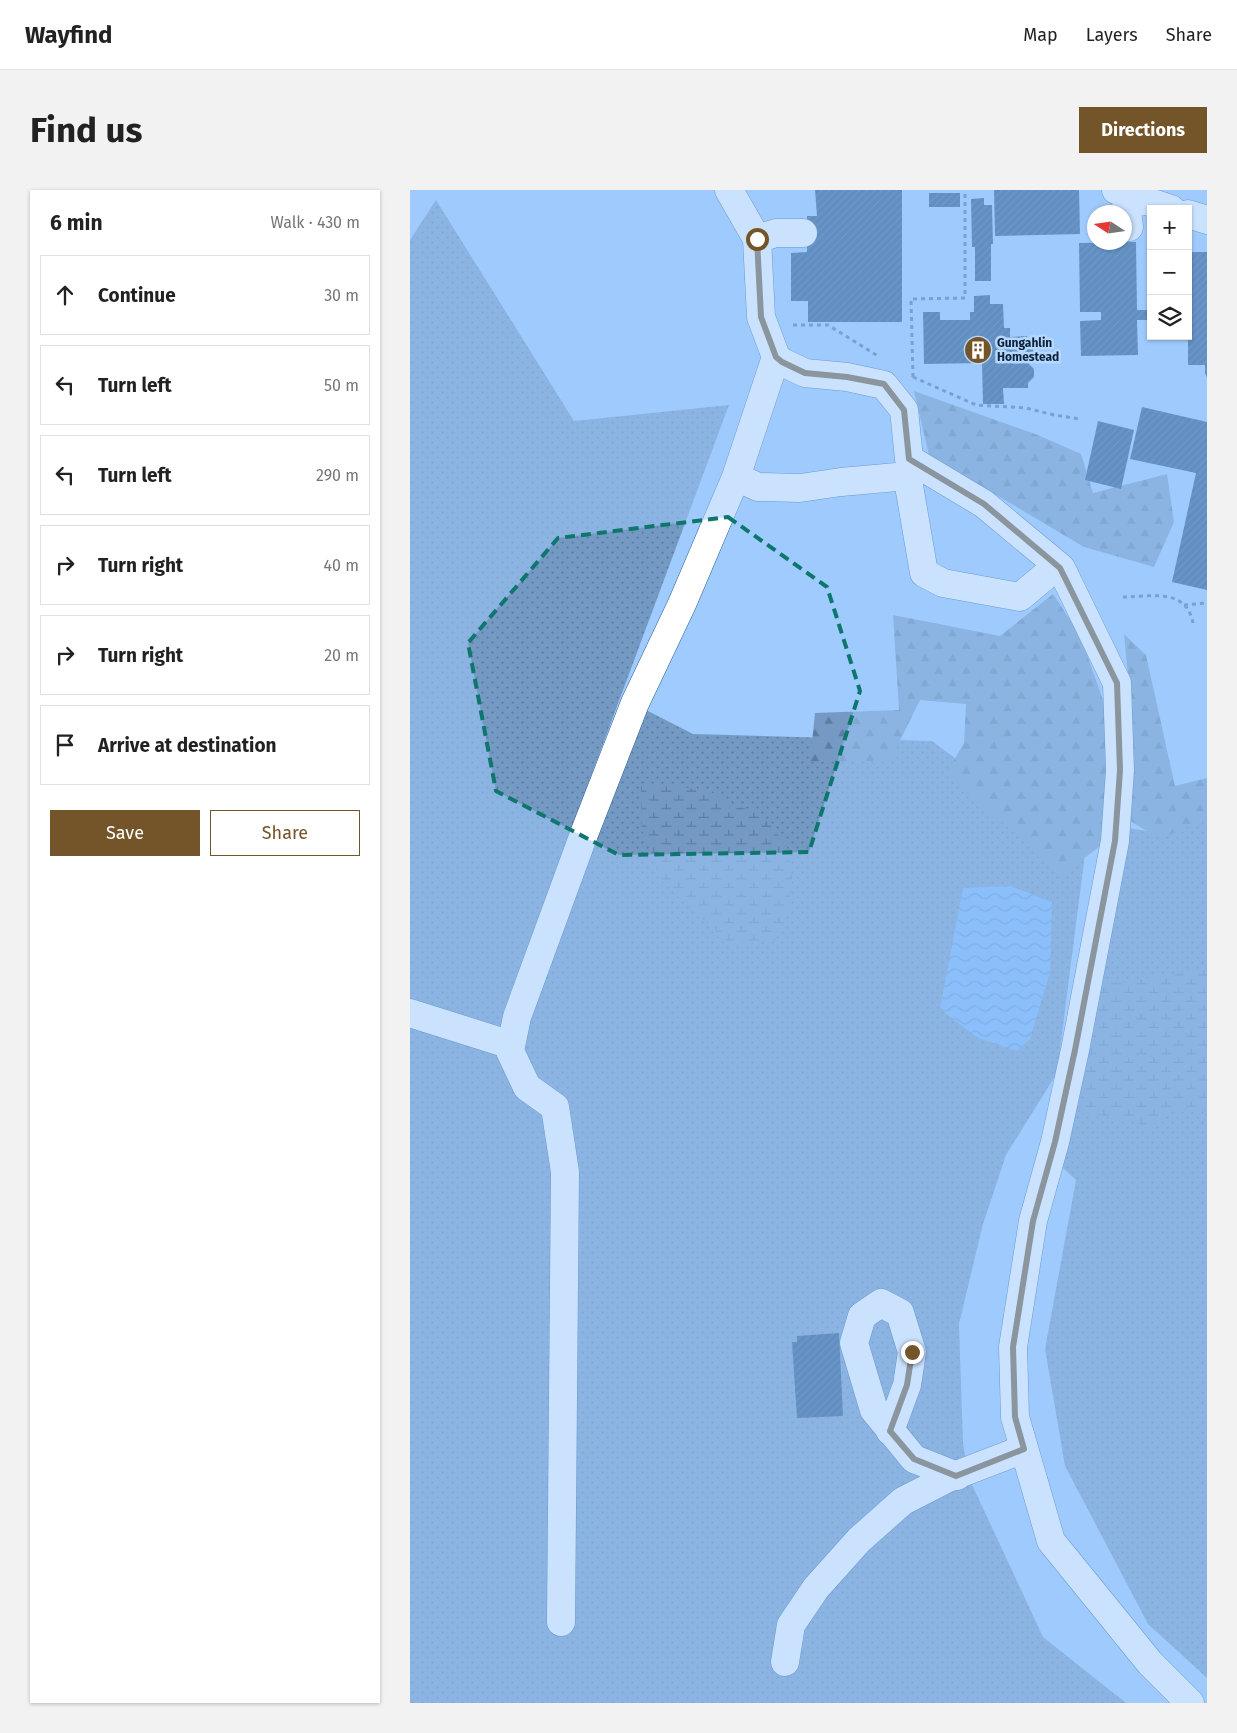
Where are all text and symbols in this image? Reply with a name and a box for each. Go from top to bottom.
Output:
text: Wayfind [25,21,112,49]
text: Map [1023,24,1058,46]
text: Layers [1086,24,1138,46]
text: Share [1166,24,1212,46]
button: Directions [1079,107,1207,153]
text: Find us [30,109,142,151]
north arrow [1087,205,1132,250]
map controls [1147,205,1192,340]
button: + [1147,205,1192,250]
text: 6 min [50,210,103,236]
text: Walk · 430 m [270,213,360,232]
route start [746,228,769,251]
button: − [1147,250,1192,295]
icon: ahead [51,281,79,309]
text: Continue [98,284,176,307]
text: 30 m [324,286,359,305]
button: layers [1147,295,1192,340]
building icon: Gungahlin Homestead [963,335,993,365]
place label: Gungahlin Homestead [997,336,1059,364]
icon: left [51,371,79,399]
text: Turn left [98,374,172,397]
text: 50 m [324,376,359,395]
icon: left [51,461,79,489]
text: Turn left [98,464,172,487]
text: 290 m [316,466,359,485]
icon: right [51,551,79,579]
text: Turn right [98,554,183,577]
text: 40 m [324,556,359,575]
icon: right [51,641,79,669]
text: Turn right [98,644,183,667]
text: 20 m [324,646,359,665]
icon: arrive [51,731,79,759]
text: Arrive at destination [98,734,277,757]
button: Save [50,810,200,856]
button: Share [210,810,360,856]
route end [901,1341,924,1364]

